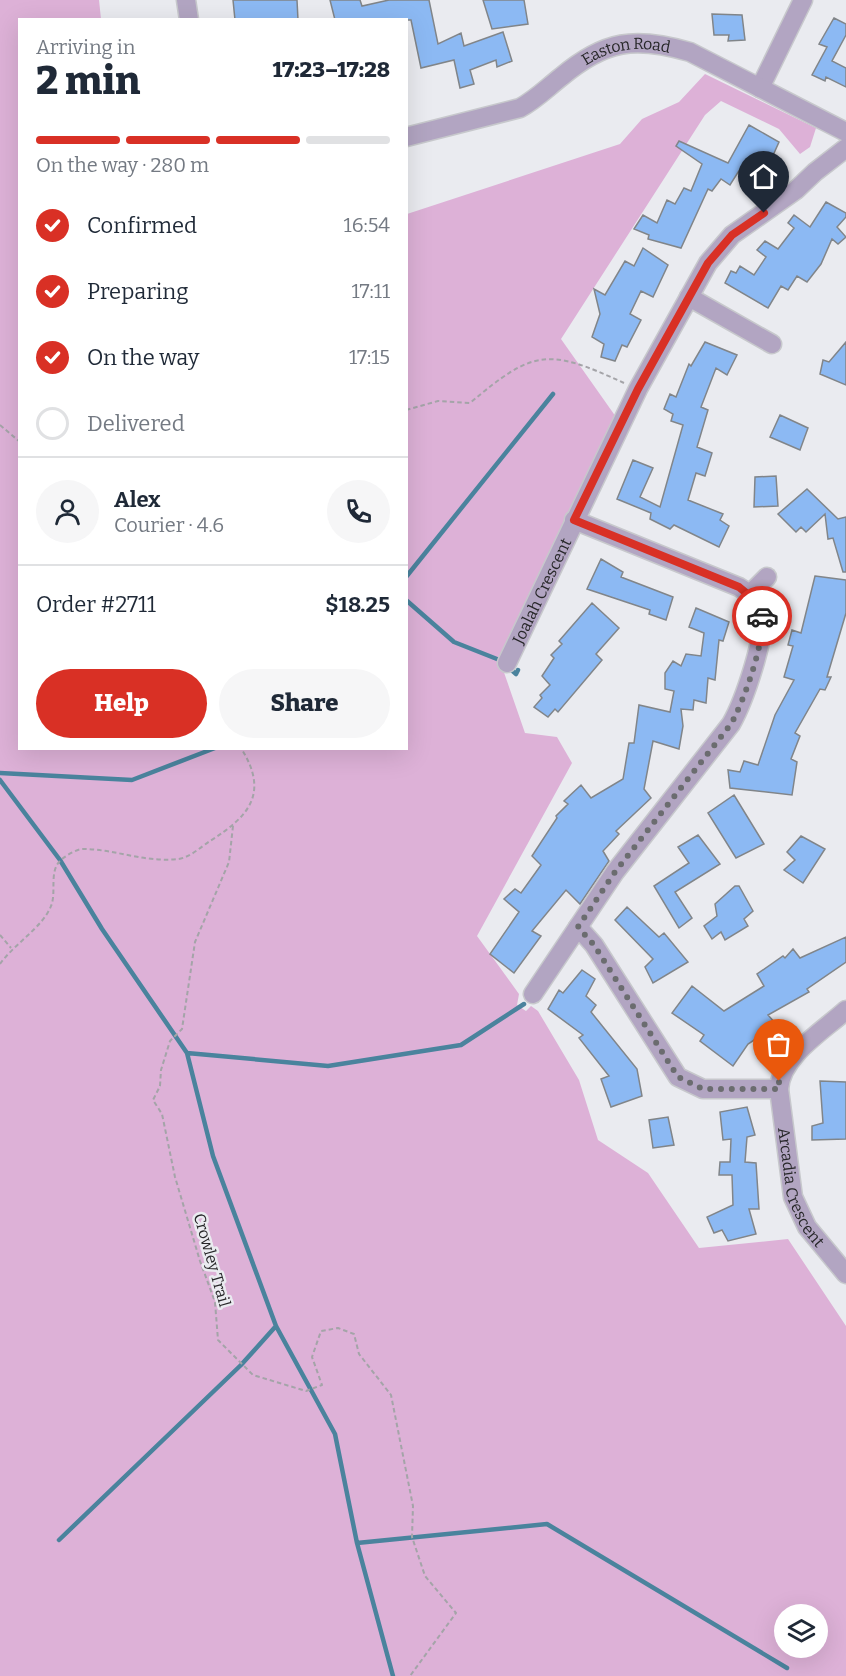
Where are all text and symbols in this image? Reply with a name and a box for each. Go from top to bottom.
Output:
street label: Easton Road [578,34,673,69]
text: Arriving in [36,35,135,59]
text: 17:23–17:28 [273,56,390,83]
text: 2 min [36,58,140,104]
pin [738,151,789,213]
text: On the way · 280 m [36,153,209,177]
icon: home [747,160,780,193]
icon: check [36,209,69,242]
text: Confirmed [87,212,197,239]
text: 16:54 [344,213,390,237]
icon: check [36,275,69,308]
text: Preparing [87,278,189,305]
text: 17:11 [352,279,390,303]
icon: check [36,341,69,374]
text: On the way [87,344,199,371]
text: 17:15 [349,345,390,369]
text: Delivered [87,410,185,437]
button: person [36,480,99,543]
button: phone [327,480,390,543]
text: Alex [114,486,160,513]
text: Courier · 4.6 [114,513,224,537]
street label: Joalah Crescent [508,535,575,648]
courier [732,586,792,646]
text: Order #2711 [36,591,156,618]
text: $18.25 [325,591,390,618]
icon: car [746,600,779,633]
button: Help [36,669,207,738]
button: Share [219,669,390,738]
pin [753,1019,804,1081]
icon: bag [762,1028,795,1061]
street label: Arcadia Crescent [775,1126,829,1251]
street label: Crowley Trail [190,1211,235,1309]
map controls [774,1604,828,1658]
button: layers [774,1604,828,1658]

